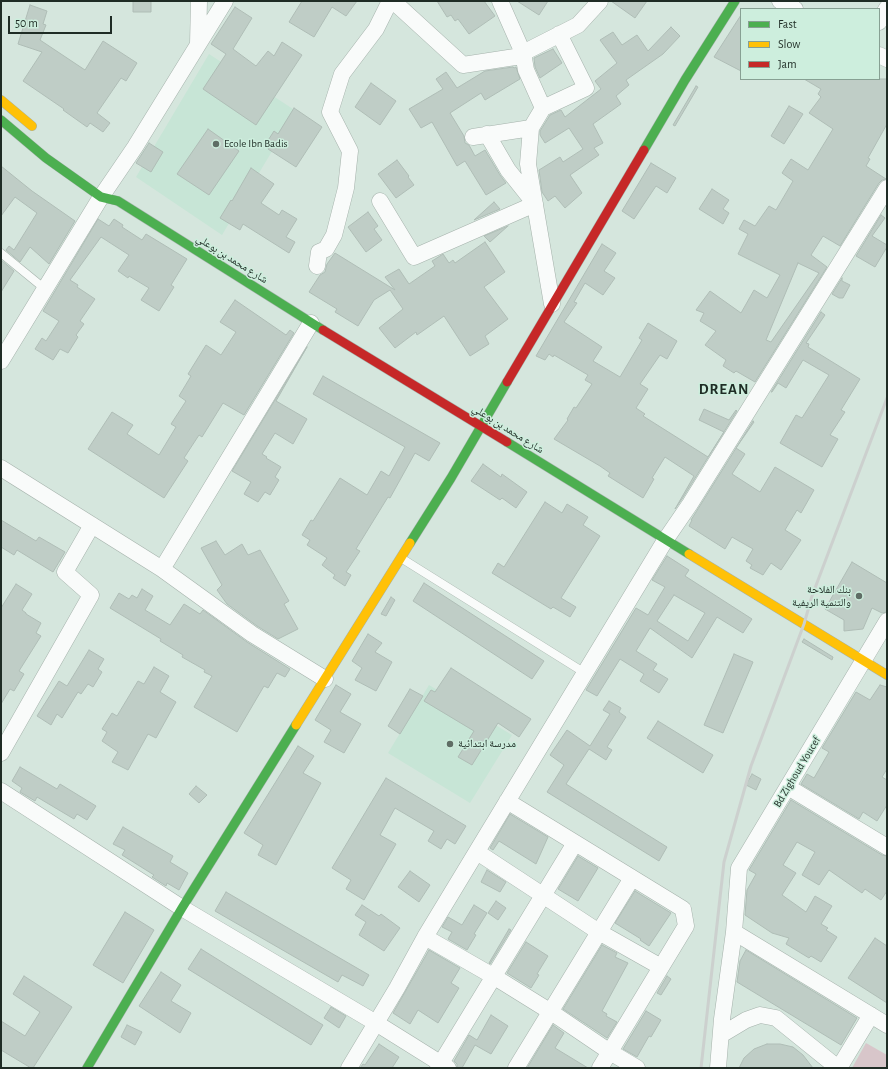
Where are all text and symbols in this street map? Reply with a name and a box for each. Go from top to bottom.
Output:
scale bar [10,8,114,34]
legend [740,8,880,80]
text: 50 m [15,17,38,29]
text: Fast [778,18,797,30]
text: Slow [778,38,800,50]
text: Jam [778,58,797,70]
place label: Ecole Ibn Badis [224,137,288,151]
marker: Ecole Ibn Badis [211,139,221,149]
street label: شارع محمد بن بوعلي [194,232,270,286]
district label: DREAN [699,380,749,398]
street label: شارع محمد بن بوعلي [470,402,546,456]
place label: بنك الفلاحة والتنمية الريفية [792,583,851,609]
marker: بنك الفلاحة والتنمية الريفية [854,591,864,601]
street label: Bd Zighoud Youcef [771,734,823,810]
place label: مدرسة ابتدائية [458,737,516,751]
marker: مدرسة ابتدائية [445,739,455,749]

